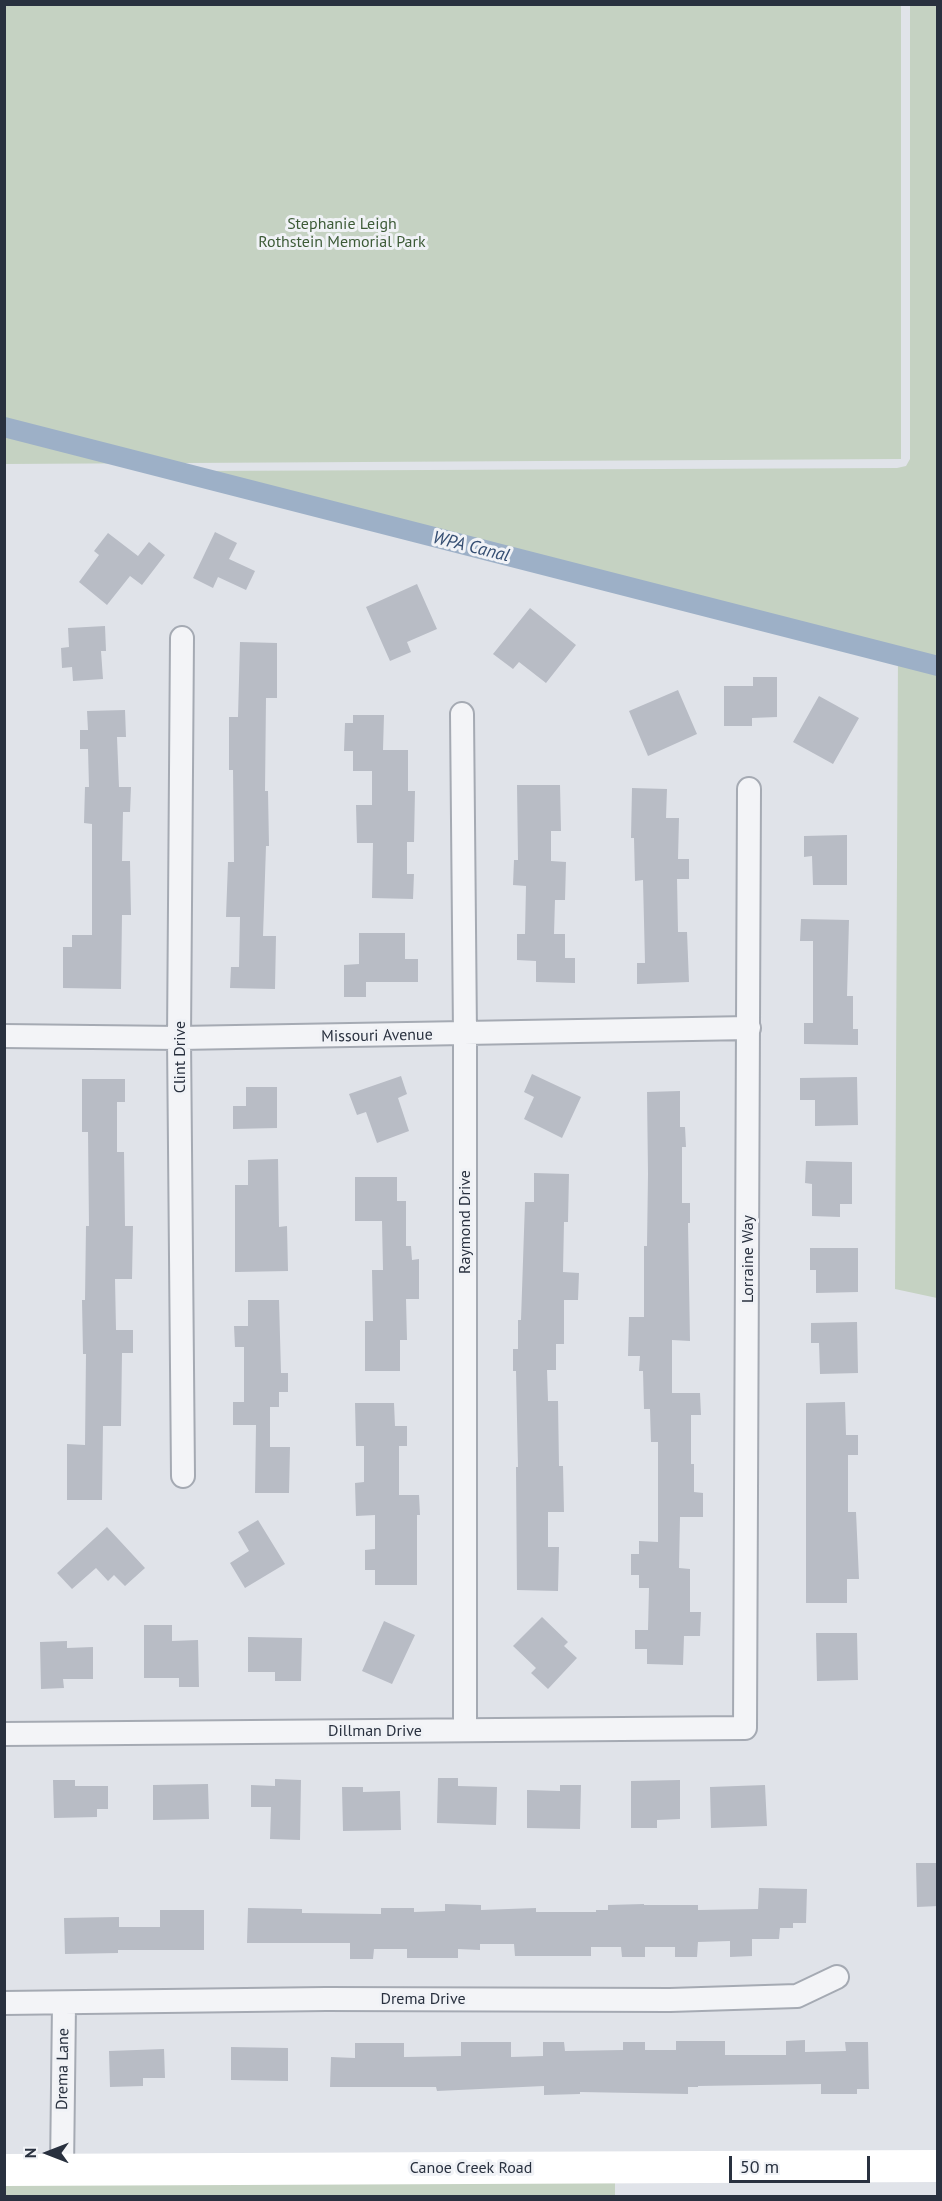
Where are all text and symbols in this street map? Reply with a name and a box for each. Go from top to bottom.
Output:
park label: Stephanie Leigh Rothstein Memorial Park [258,214,426,252]
water label: WPA Canal [430,527,512,567]
street label: Clint Drive [170,1021,190,1093]
street label: Missouri Avenue [321,1025,433,1047]
street label: Raymond Drive [455,1170,475,1274]
street label: Lorraine Way [738,1215,758,1303]
street label: Dillman Drive [328,1721,422,1741]
street label: Drema Drive [380,1989,466,2009]
street label: Drema Lane [53,2028,73,2110]
north arrow [18,2123,78,2183]
scale bar [732,2144,873,2182]
text: N [20,2148,40,2158]
text: 50 m [740,2155,779,2178]
street label: Canoe Creek Road [410,2158,532,2178]

